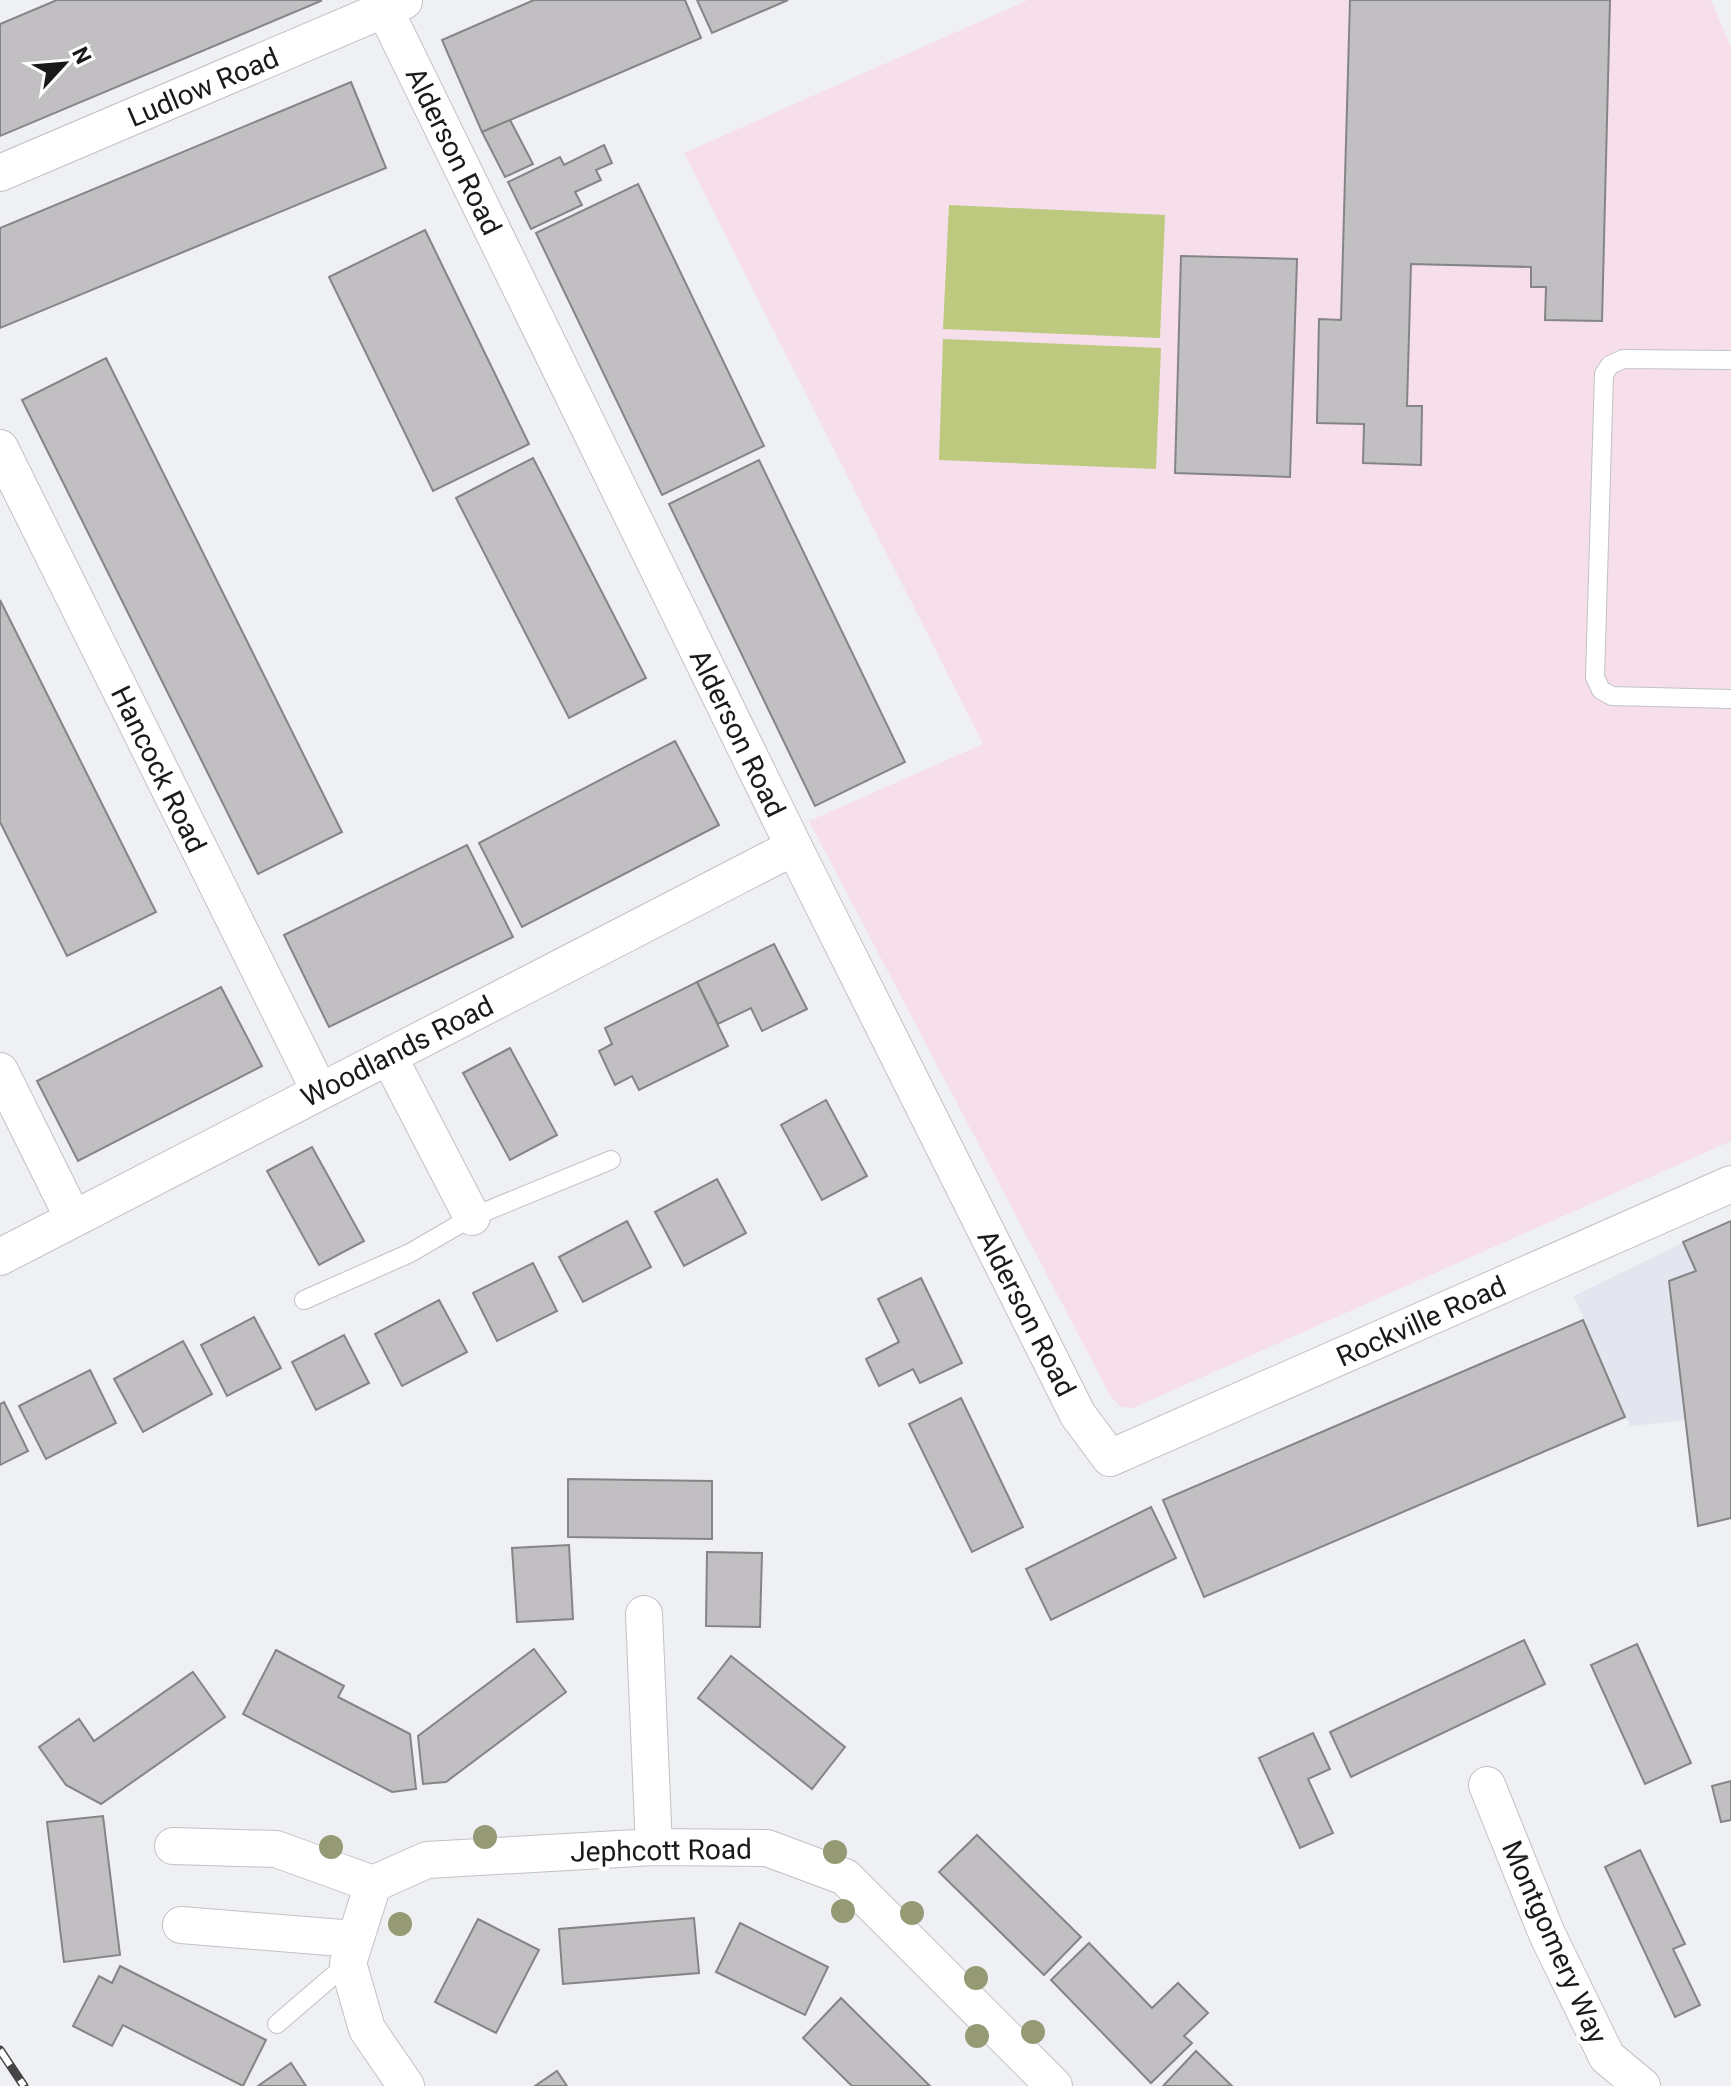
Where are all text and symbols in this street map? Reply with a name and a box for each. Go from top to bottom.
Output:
north arrow [24,24,104,104]
street label: Ludlow Road [123,41,284,134]
text: N [67,43,96,68]
street label: Alderson Road [399,62,508,240]
street label: Alderson Road [683,644,792,822]
street label: Hancock Road [104,680,213,858]
street label: Woodlands Road [296,989,499,1114]
street label: Alderson Road [970,1225,1083,1402]
street label: Rockville Road [1331,1269,1511,1374]
street label: Jephcott Road [570,1832,752,1869]
street label: Montgomery Way [1495,1836,1614,2049]

